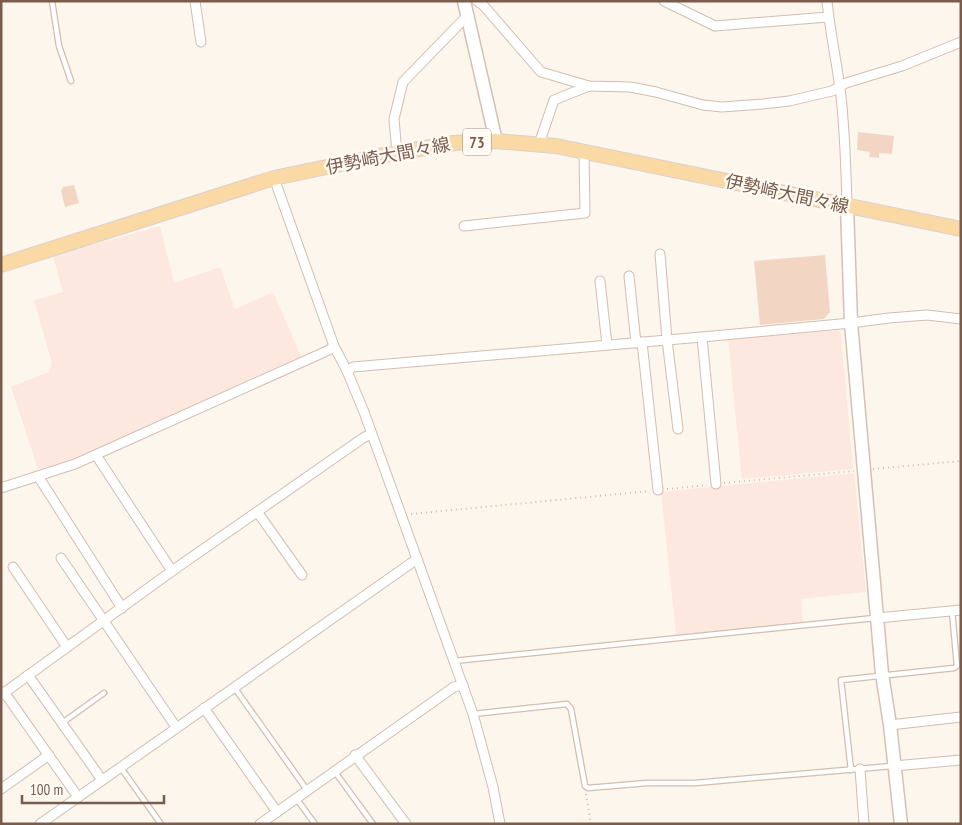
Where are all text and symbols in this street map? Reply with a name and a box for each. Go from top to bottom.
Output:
road number: 73 [463,128,491,156]
street label: 伊勢崎大間々線 [324,132,452,179]
street label: 伊勢崎大間々線 [723,169,851,218]
scale bar [22,772,165,804]
text: 100 m [30,780,63,799]

